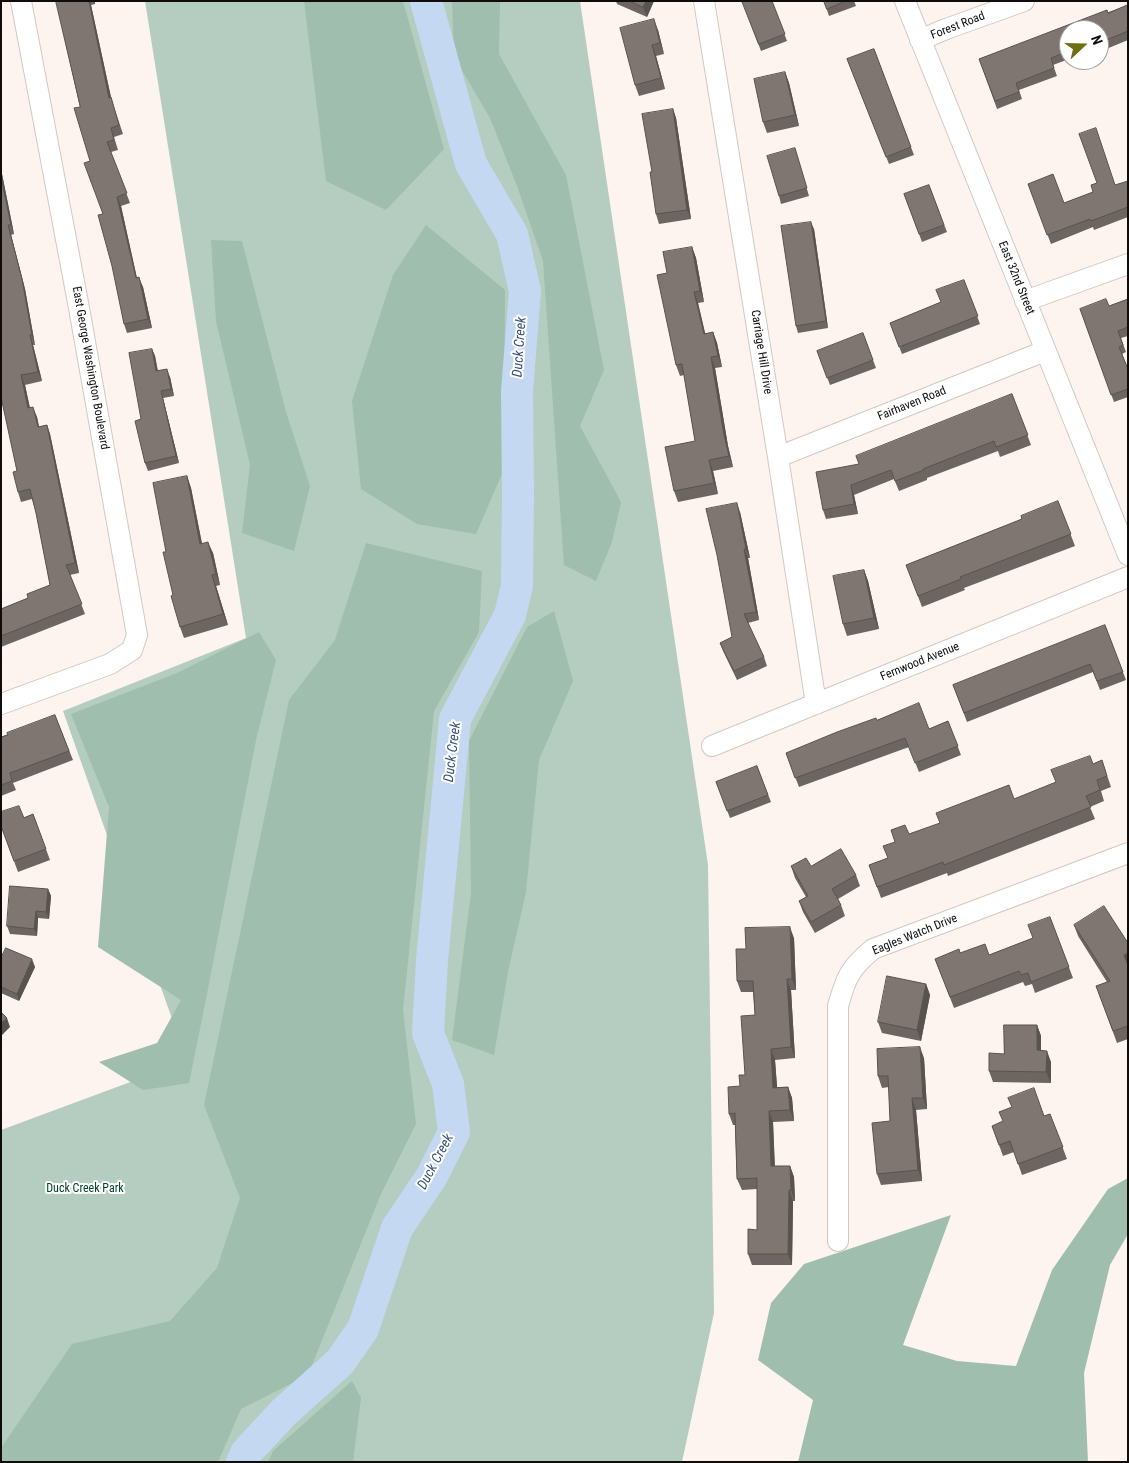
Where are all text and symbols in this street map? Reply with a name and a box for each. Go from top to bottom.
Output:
street label: Forest Road [929,9,987,43]
north arrow [1059,20,1109,70]
text: N [1088,33,1106,47]
street label: East 32nd Street [995,239,1037,317]
street label: East George Washington Boulevard [69,285,111,451]
street label: Carriage Hill Drive [747,309,775,395]
water label: Duck Creek [510,316,530,378]
street label: Fairhaven Road [876,384,948,424]
street label: Fernwood Avenue [878,640,962,684]
water label: Duck Creek [441,721,465,783]
street label: Eagles Watch Drive [870,911,960,959]
water label: Duck Creek [414,1131,458,1193]
park label: Duck Creek Park [46,1182,124,1196]

